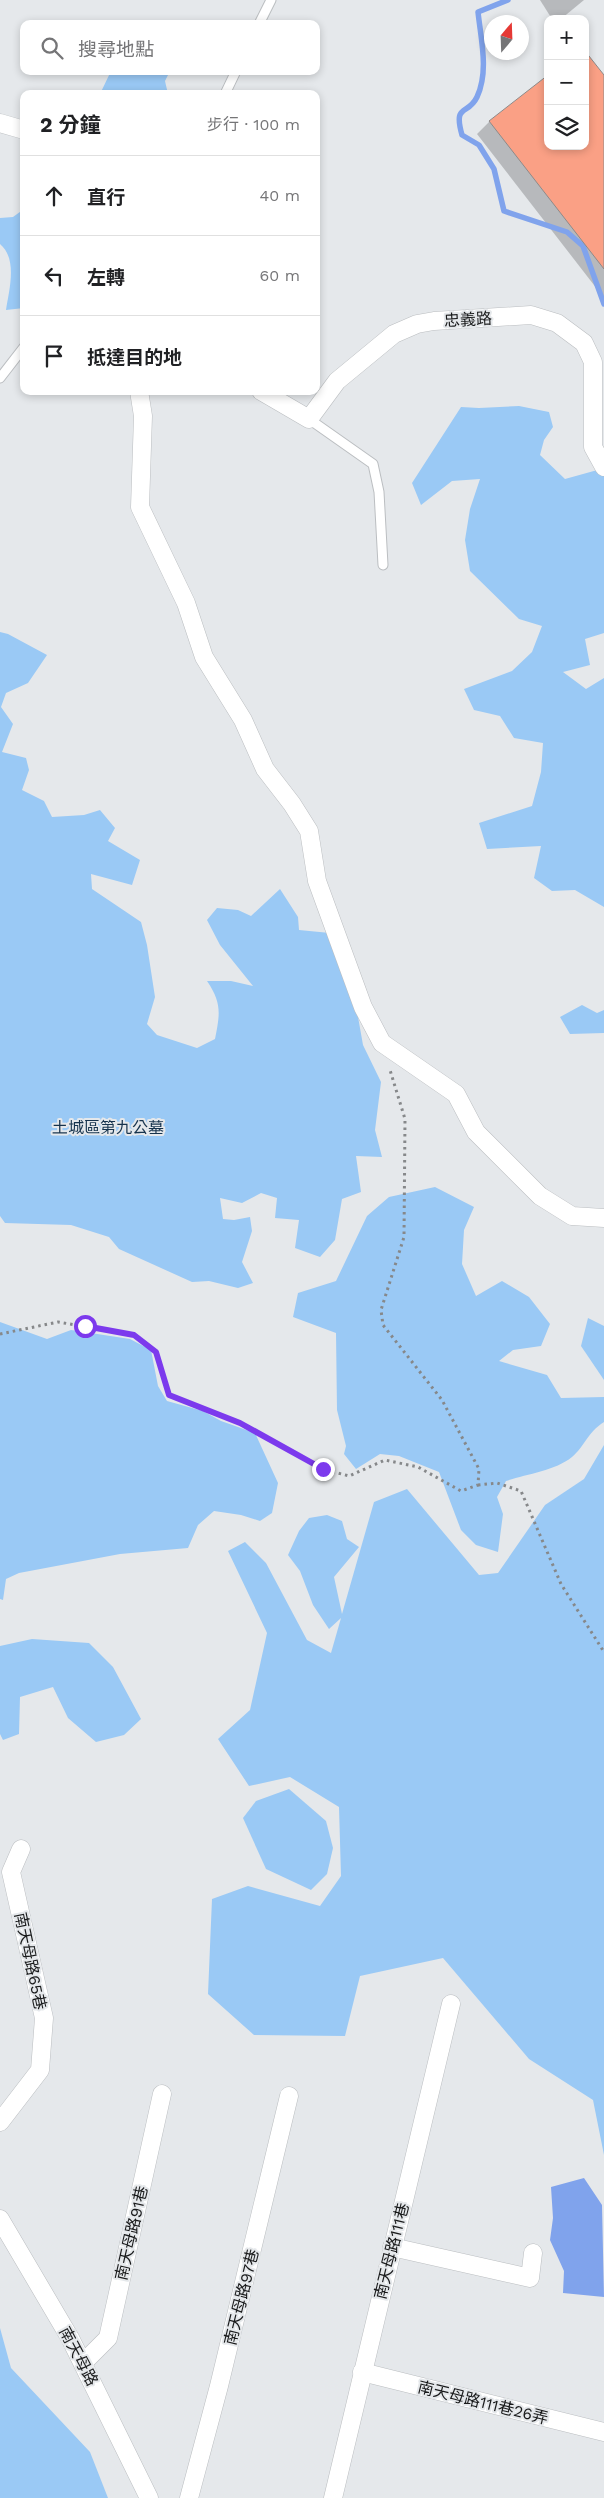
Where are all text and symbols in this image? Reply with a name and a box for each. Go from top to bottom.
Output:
north arrow [484,15,529,60]
map controls [544,15,589,150]
button: + [544,15,589,60]
search box [20,20,320,75]
icon: search [38,34,66,62]
text: 搜尋地點 [78,38,154,61]
button: − [544,60,589,105]
button: layers [544,105,589,150]
text: 2 分鐘 [40,112,101,137]
text: 步行 · 100 m [207,115,300,134]
icon: ahead [40,182,68,210]
text: 直行 [87,186,125,209]
text: 40 m [260,186,300,205]
icon: left [40,262,68,290]
text: 左轉 [87,266,125,289]
text: 60 m [260,266,300,285]
street label: 忠義路 [444,309,492,330]
icon: arrive [40,342,68,370]
text: 抵達目的地 [87,346,182,369]
park label: 土城區第九公墓 [52,1118,164,1137]
route start [74,1315,97,1338]
route end [312,1458,335,1481]
street label: 南天母路65巷 [11,1911,50,2012]
street label: 南天母路91巷 [111,2184,152,2282]
street label: 南天母路111巷 [370,2201,413,2301]
street label: 南天母路97巷 [220,2247,263,2347]
street label: 南天母路 [55,2324,102,2389]
street label: 南天母路111巷26弄 [416,2377,550,2428]

